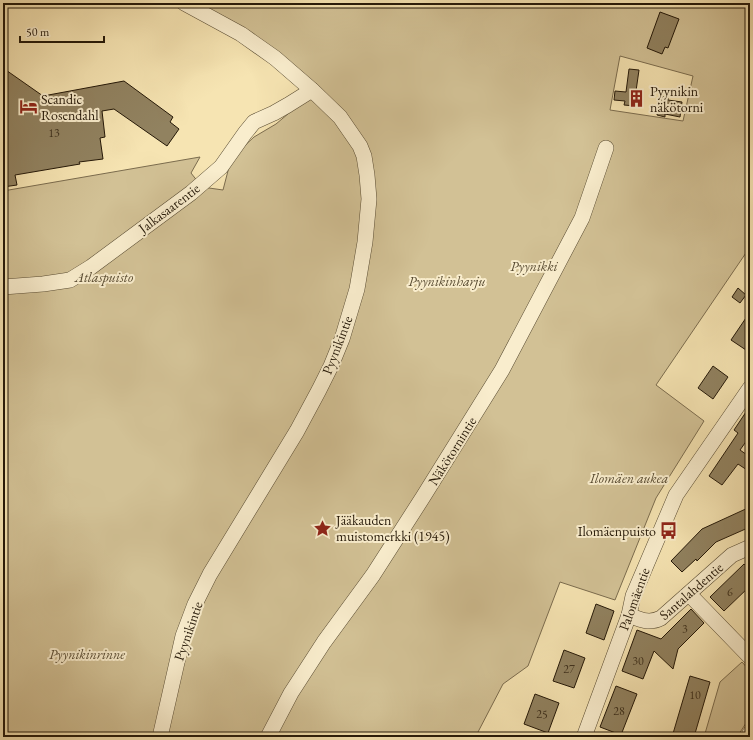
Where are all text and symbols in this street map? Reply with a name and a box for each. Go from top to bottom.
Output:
scale bar [20,18,104,44]
text: 50 m [26,24,50,40]
place label: Pyynikin näkötorni [650,82,704,116]
building icon: Pyynikin näkötorni [627,89,647,109]
place label: Scandic Rosendahl [41,90,99,124]
hotel icon: Scandic Rosendahl [18,97,38,117]
house number: 13 [48,125,60,141]
street label: Jalkasaarentie [134,179,204,238]
park label: Pyynikki [510,257,559,275]
park label: Atlaspuisto [74,268,134,286]
park label: Pyynikinharju [408,272,486,290]
street label: Pyynikintie [318,313,357,377]
street label: Näkötornintie [424,413,480,489]
park label: Ilomäen aukea [589,469,668,487]
place label: Jääkauden muistomerkki (1945) [335,511,450,545]
place icon: Jääkauden muistomerkki (1945) [313,518,333,538]
bus stop icon: Ilomäenpuisto [659,521,679,541]
place label: Ilomäenpuisto [578,522,656,540]
street label: Santalahdentie [655,558,727,624]
street label: Palomäentie [614,565,654,633]
house number: 6 [727,584,733,600]
street label: Pyynikintie [169,598,207,663]
house number: 3 [682,621,688,637]
park label: Pyynikinrinne [49,645,125,663]
house number: 30 [632,653,644,669]
house number: 27 [563,661,575,677]
house number: 10 [689,687,701,703]
house number: 28 [613,703,625,719]
house number: 25 [536,706,548,722]

